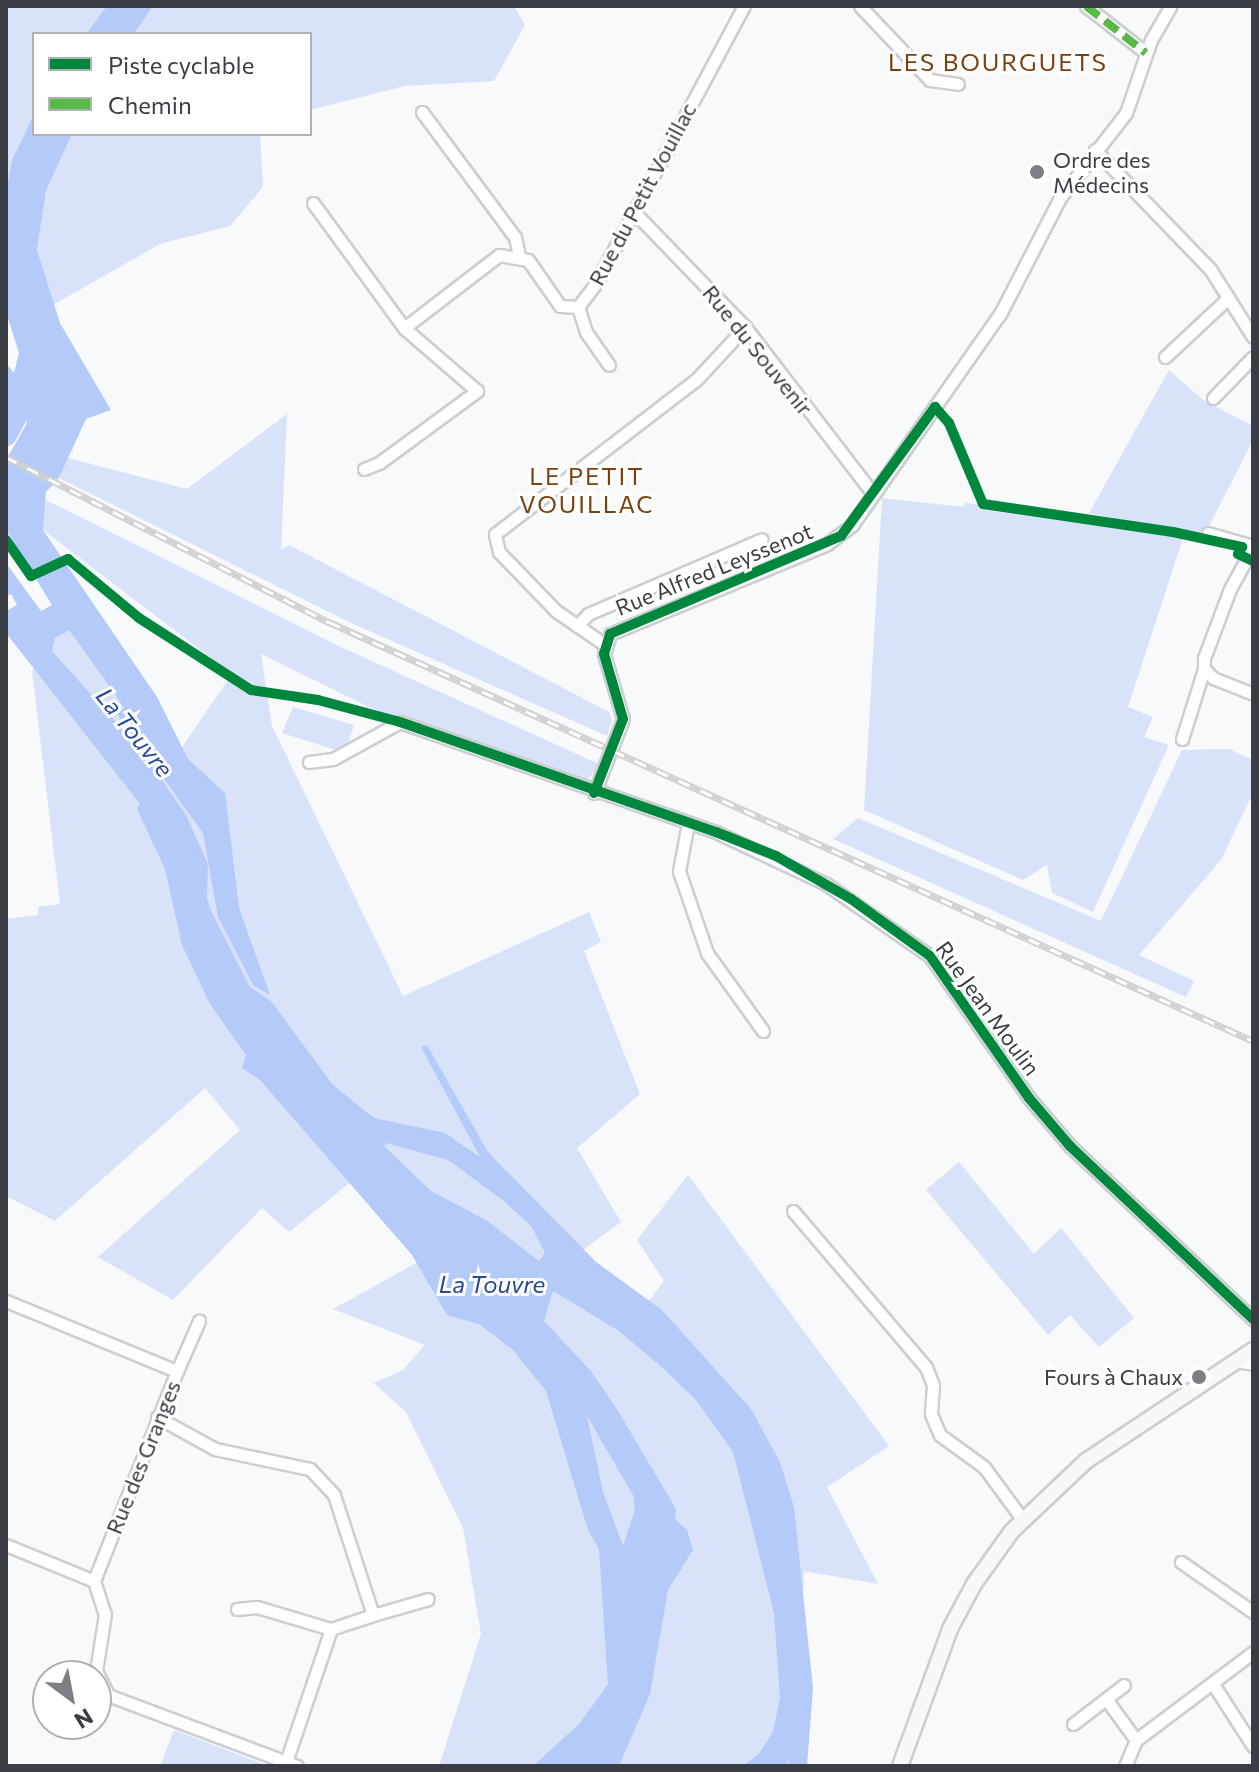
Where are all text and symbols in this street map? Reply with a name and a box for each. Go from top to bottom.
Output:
legend [32,32,312,136]
district label: LES BOURGUETS [888,48,1108,76]
text: Piste cyclable [108,50,254,79]
text: Chemin [108,90,192,119]
street label: Rue du Petit Vouillac [583,98,701,290]
place label: Ordre des Médecins [1053,146,1151,198]
marker: Ordre des Médecins [1028,163,1046,181]
street label: Rue du Souvenir [697,280,819,420]
district label: LE PETIT VOUILLAC [519,462,655,518]
street label: Rue Alfred Leyssenot [611,517,817,621]
water label: La Touvre [90,682,180,782]
street label: Rue Jean Moulin [930,936,1046,1080]
water label: La Touvre [439,1270,545,1298]
place label: Fours à Chaux [1044,1364,1183,1390]
marker: Fours à Chaux [1190,1368,1208,1386]
street label: Rue des Granges [100,1376,186,1538]
north arrow [32,1660,112,1740]
text: N [70,1703,98,1735]

